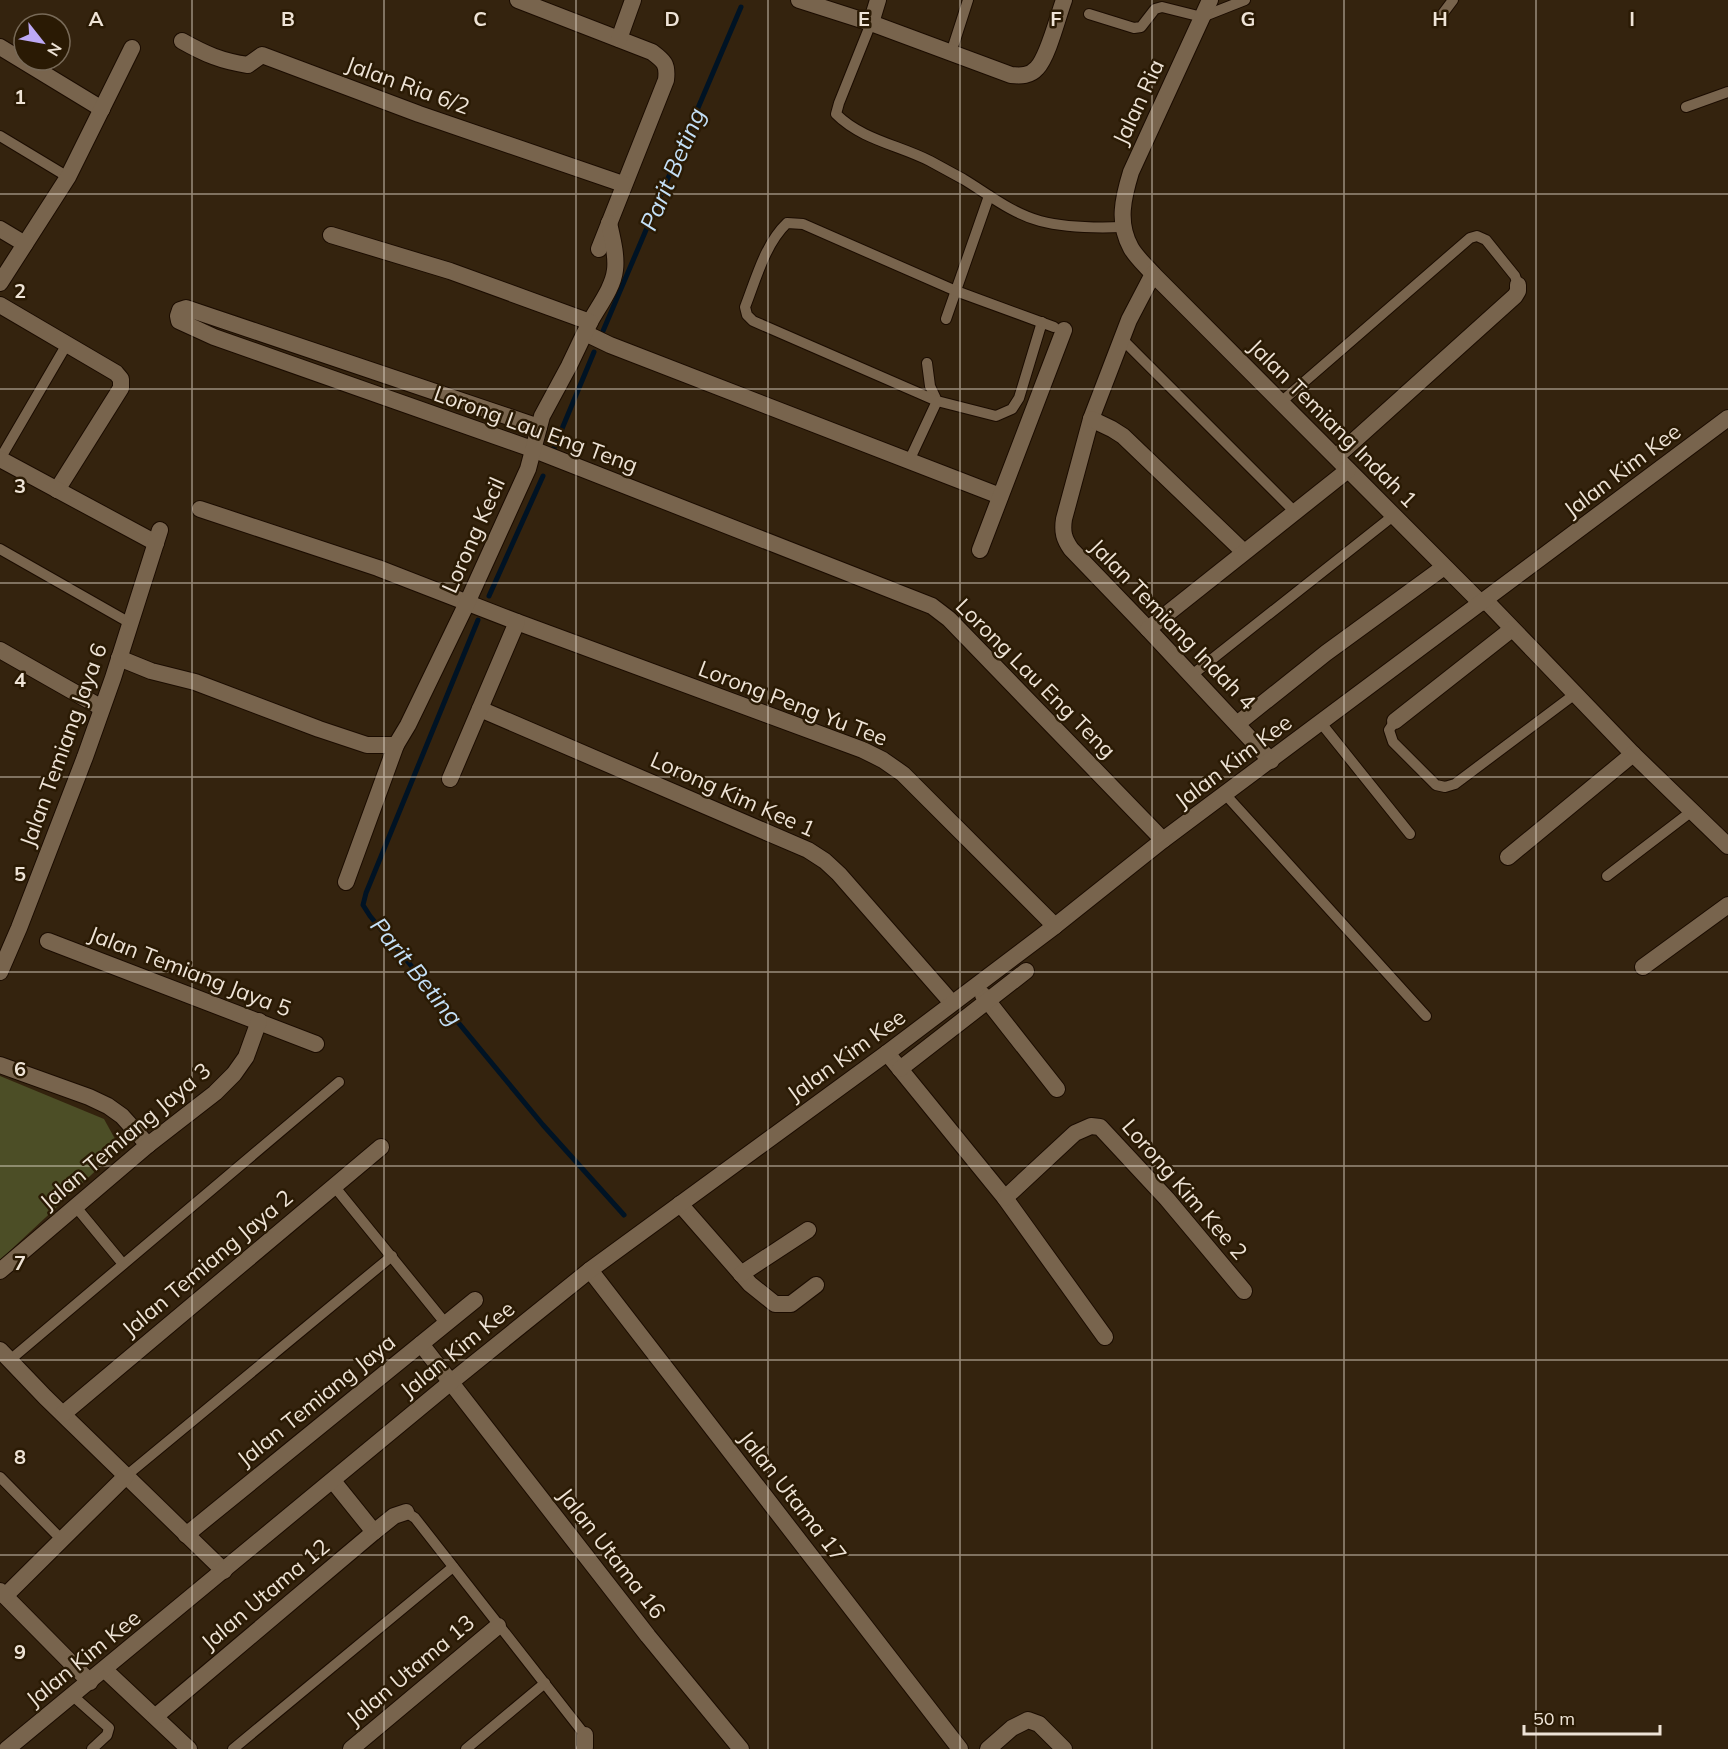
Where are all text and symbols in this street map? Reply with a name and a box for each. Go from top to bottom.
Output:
text: A [89,6,104,31]
text: B [281,6,295,31]
text: C [473,6,487,31]
text: D [664,6,680,31]
text: E [858,6,870,31]
text: F [1050,6,1062,31]
text: G [1241,6,1255,31]
text: H [1432,6,1448,31]
text: I [1629,6,1635,31]
north arrow [12,12,72,72]
text: N [43,39,67,60]
street label: Jalan Ria 6/2 [342,50,474,120]
street label: Jalan Ria [1106,55,1170,149]
text: 1 [14,84,26,109]
water label: Parit Beting [633,103,711,235]
text: 2 [14,278,26,303]
street label: Jalan Temiang Indah 1 [1243,333,1423,513]
street label: Lorong Lau Eng Teng [430,379,642,479]
street label: Jalan Kim Kee [1558,417,1686,523]
text: 3 [14,473,26,498]
street label: Lorong Kecil [435,473,511,597]
street label: Jalan Temiang Indah 4 [1084,532,1262,716]
street label: Lorong Lau Eng Teng [950,592,1122,764]
street label: Jalan Temiang Jaya 6 [13,639,113,851]
street label: Lorong Peng Yu Tee [695,654,891,752]
text: 4 [14,667,26,692]
street label: Jalan Kim Kee [1169,708,1297,814]
street label: Lorong Kim Kee 1 [646,745,820,843]
text: 5 [14,861,26,886]
water label: Parit Beting [364,911,470,1031]
street label: Jalan Temiang Jaya 5 [85,919,295,1023]
street label: Jalan Kim Kee [781,1003,911,1107]
text: 6 [14,1056,26,1081]
street label: Jalan Temiang Jaya 3 [34,1056,216,1216]
street label: Lorong Kim Kee 2 [1116,1113,1254,1265]
street label: Jalan Temiang Jaya 2 [116,1183,298,1343]
text: 7 [14,1250,26,1275]
street label: Jalan Kim Kee [394,1294,520,1404]
street label: Jalan Temiang Jaya [231,1328,401,1472]
street label: Jalan Utama 17 [733,1425,853,1567]
text: 8 [14,1444,26,1469]
street label: Jalan Utama 16 [552,1482,672,1624]
street label: Jalan Utama 12 [195,1532,335,1656]
street label: Jalan Kim Kee [20,1603,146,1713]
street label: Jalan Utama 13 [340,1608,480,1732]
text: 9 [14,1639,26,1664]
scale bar [1524,1698,1660,1736]
text: 50 m [1533,1707,1575,1730]

